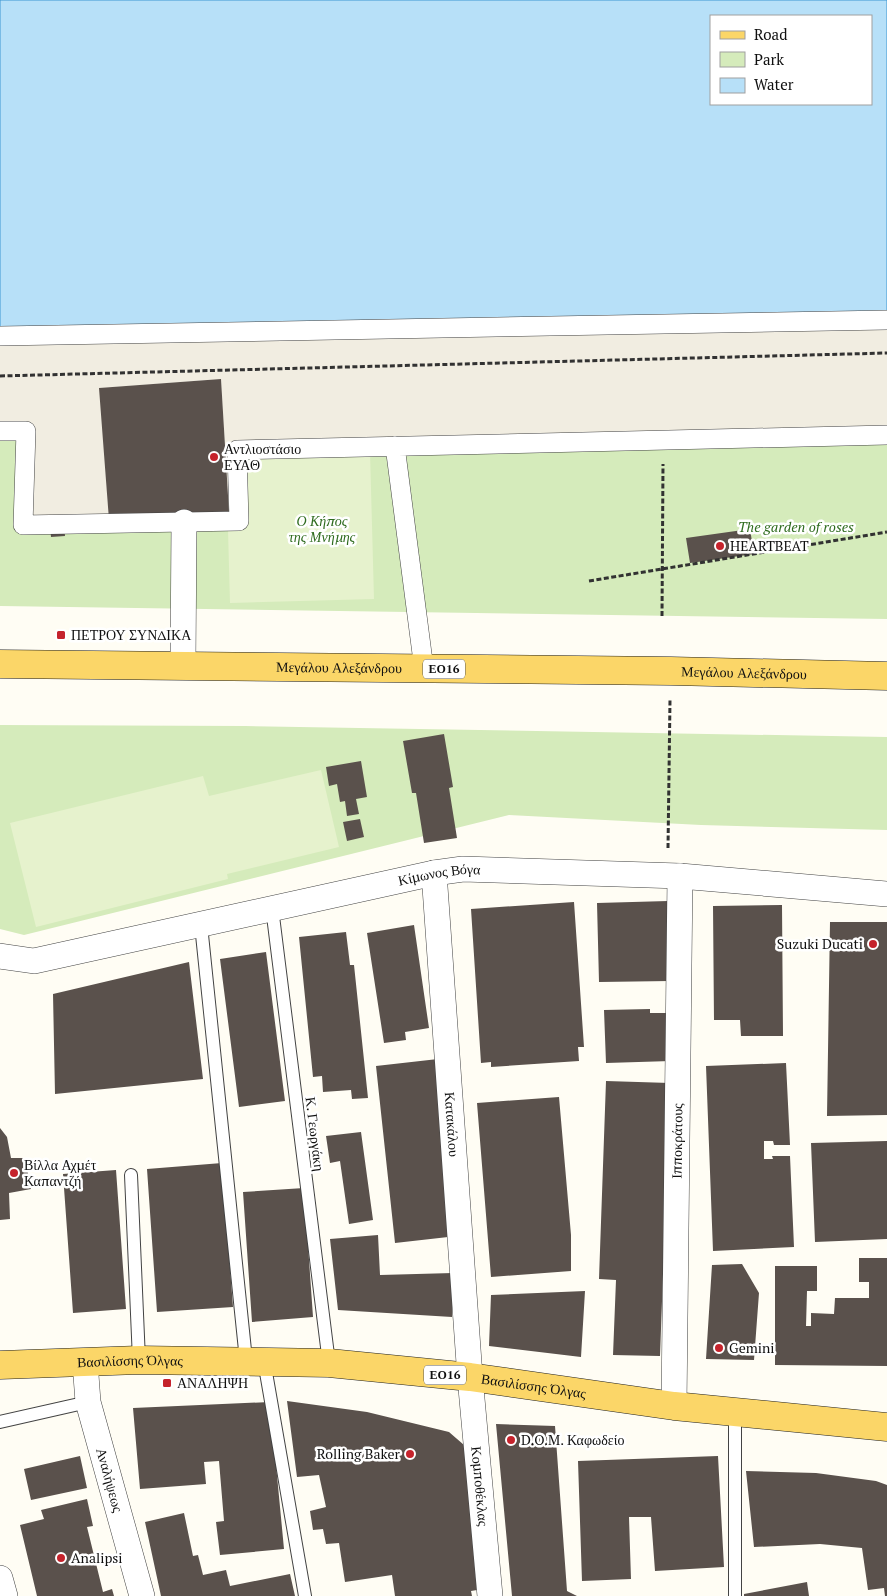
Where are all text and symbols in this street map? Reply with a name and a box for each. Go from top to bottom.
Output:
legend [710,15,872,105]
text: Road [754,24,787,44]
text: Park [754,49,784,69]
text: Water [754,74,794,94]
place label: Αντλιοστάσιο ΕΥΑΘ [224,439,301,474]
marker: Αντλιοστάσιο ΕΥΑΘ [208,451,220,463]
park label: Ο Κήπος της Μνήμης [289,511,356,546]
park label: The garden of roses [738,517,854,536]
place label: HEARTBEAT [730,536,809,555]
marker: HEARTBEAT [714,540,726,552]
place label: ΠΕΤΡΟΥ ΣΥΝΔΙΚΑ [71,625,192,644]
marker: ΠΕΤΡΟΥ ΣΥΝΔΙΚΑ [55,629,67,641]
street label: Μεγάλου Αλεξάνδρου [276,657,402,677]
road number: ΕΟ16 [423,660,465,679]
street label: Μεγάλου Αλεξάνδρου [681,661,807,683]
street label: Κίμωνος Βόγα [396,859,481,890]
place label: Suzuki Ducati [777,934,863,953]
marker: Suzuki Ducati [867,938,879,950]
street label: Κατακάλου [441,1091,464,1157]
street label: Κ. Γεωργάκη [302,1096,329,1172]
street label: Ιπποκράτους [667,1103,686,1179]
place label: Βίλλα Αχμέτ Καπαντζή [24,1155,97,1190]
marker: Βίλλα Αχμέτ Καπαντζή [8,1167,20,1179]
place label: Gemini [729,1338,775,1357]
marker: Gemini [713,1342,725,1354]
street label: Βασιλίσσης Όλγας [77,1350,183,1371]
road number: ΕΟ16 [424,1366,466,1384]
street label: Βασιλίσσης Όλγας [480,1369,588,1402]
place label: ΑΝΑΛΗΨΗ [177,1373,248,1392]
marker: ΑΝΑΛΗΨΗ [161,1377,173,1389]
place label: D.O.M. Καφωδείο [521,1430,624,1449]
marker: D.O.M. Καφωδείο [505,1434,517,1446]
place label: Rolling Baker [317,1444,401,1463]
street label: Αναλήψεως [92,1445,128,1515]
street label: Κομποθέκλας [467,1445,494,1527]
marker: Rolling Baker [404,1448,416,1460]
place label: Analipsi [71,1548,123,1567]
marker: Analipsi [55,1552,67,1564]

